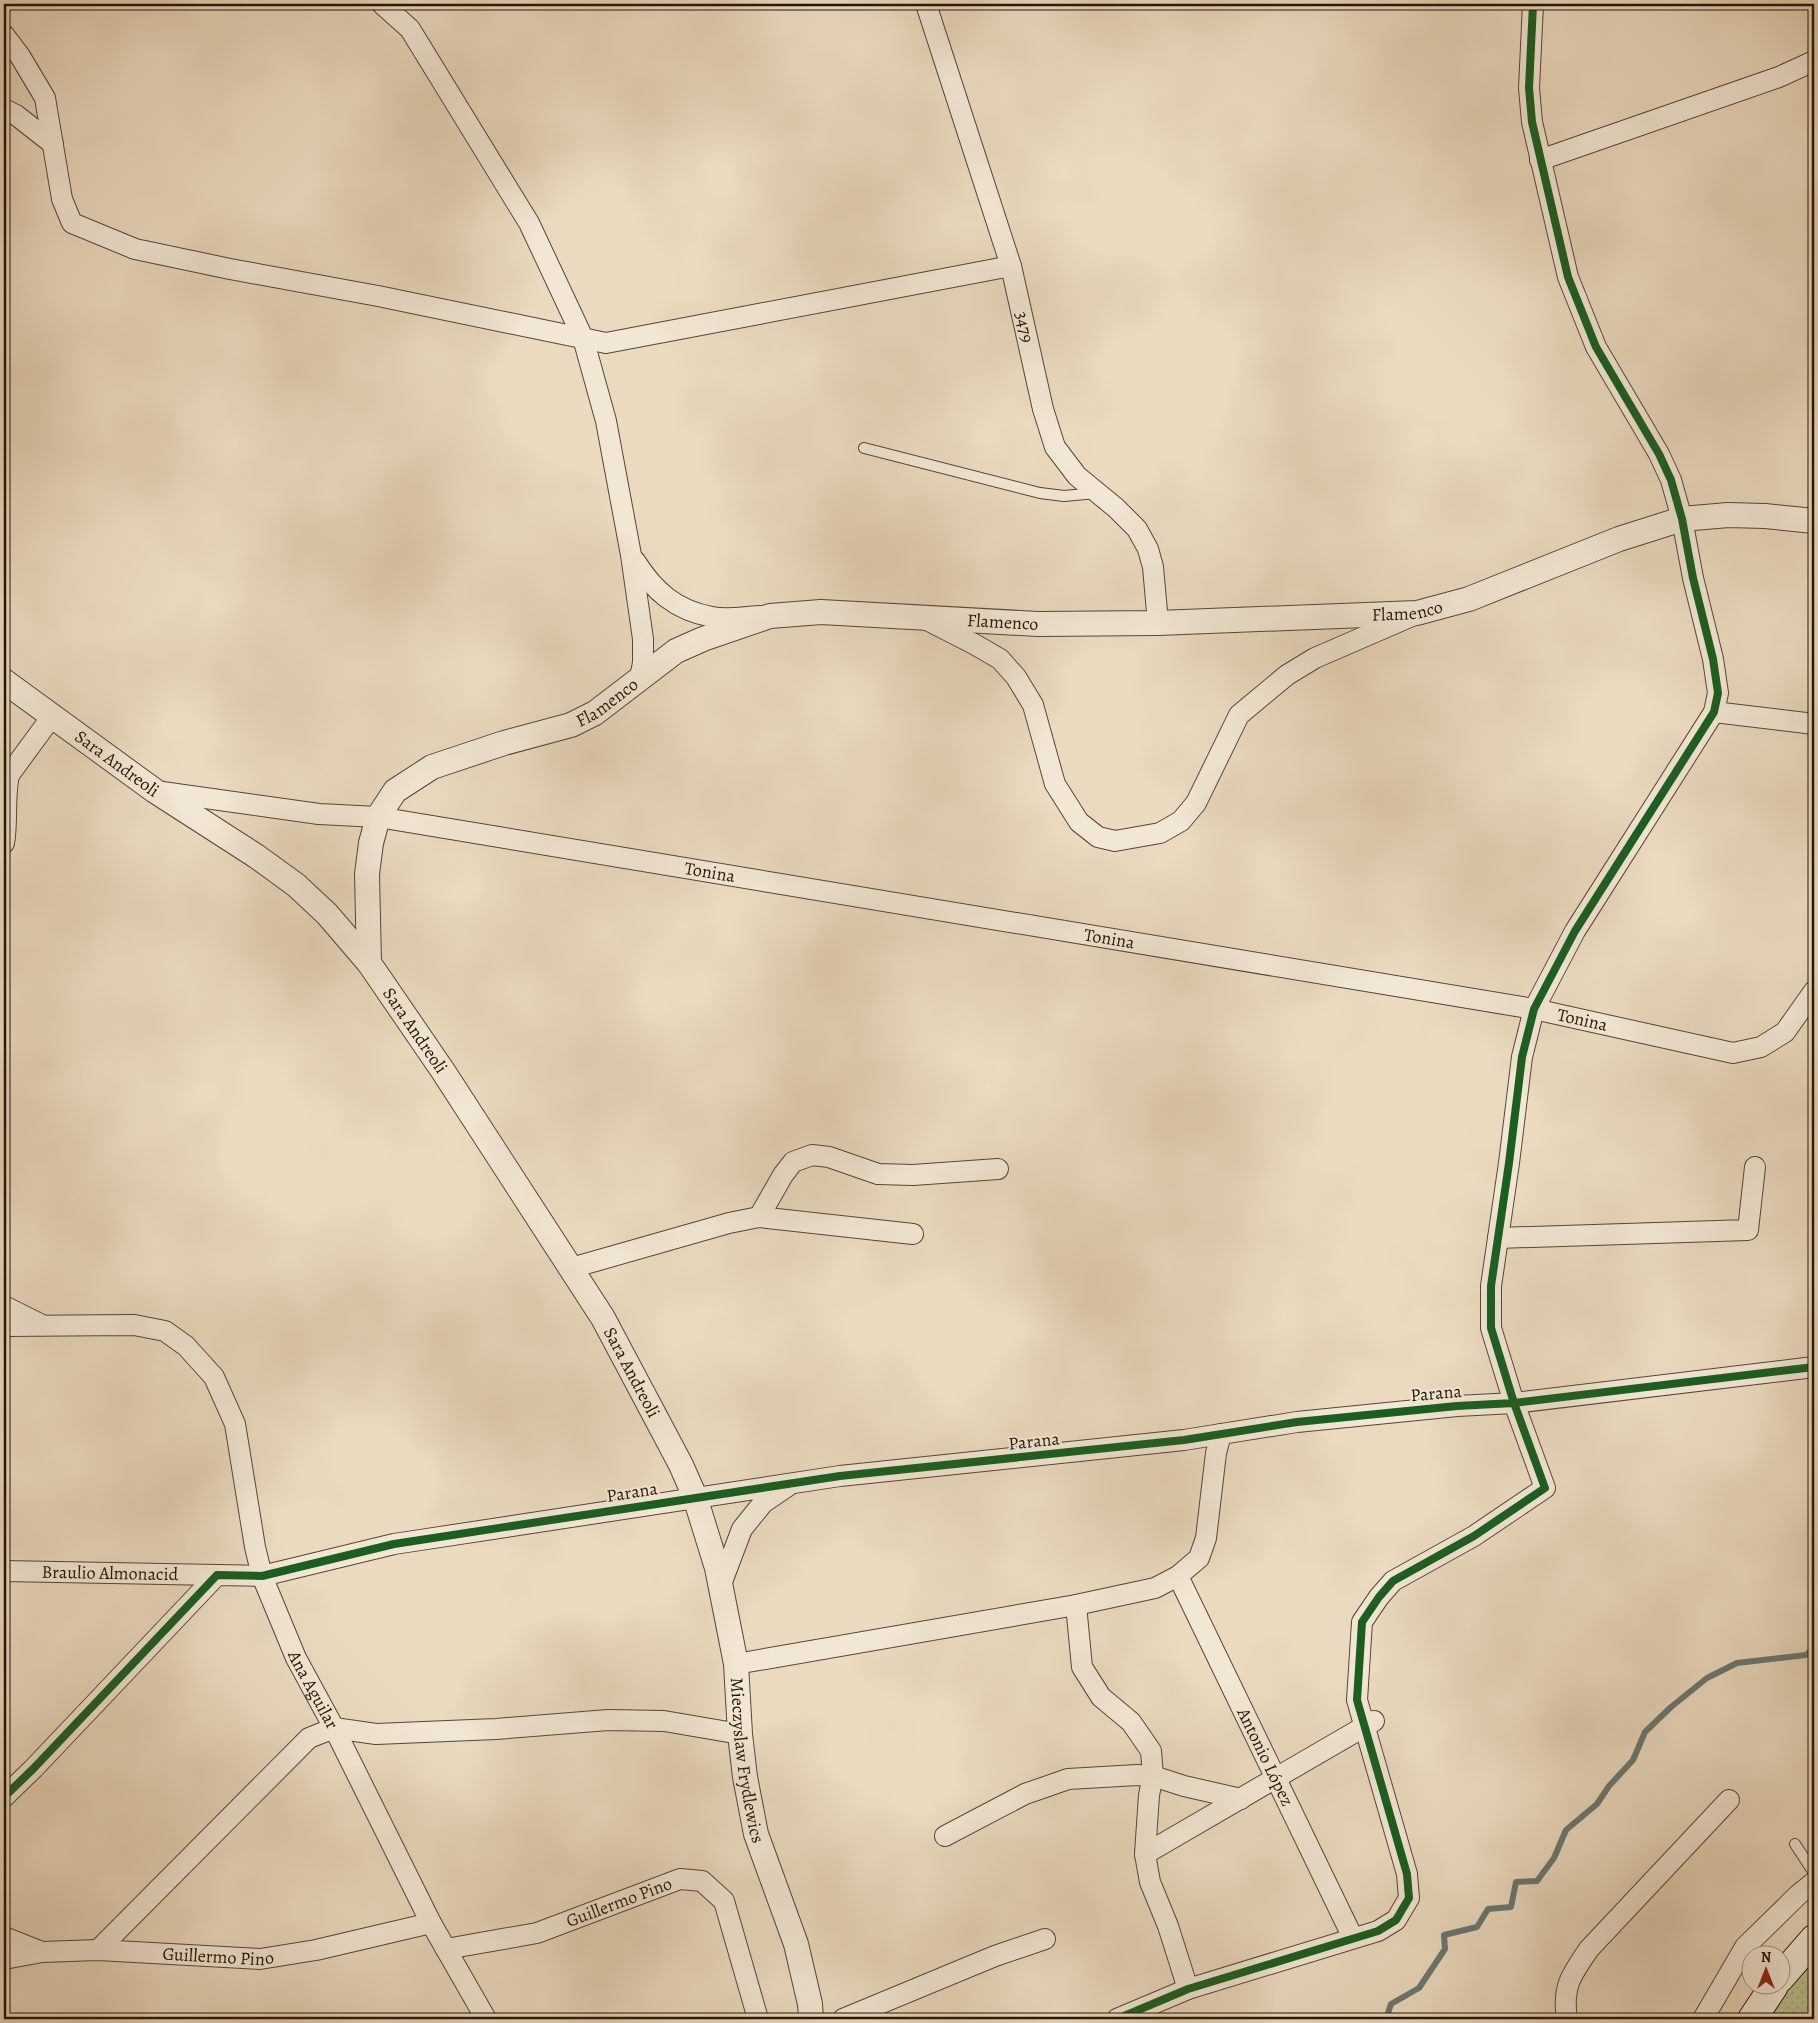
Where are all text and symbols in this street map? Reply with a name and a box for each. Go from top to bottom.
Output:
street label: 3479 [1010,309,1040,345]
street label: Flamenco [1371,595,1445,627]
street label: Flamenco [966,608,1039,636]
street label: Flamenco [572,672,643,733]
street label: Sara Andreoli [70,725,164,803]
street label: Tonina [683,856,737,888]
street label: Tonina [1082,922,1137,955]
street label: Sara Andreoli [377,983,453,1078]
street label: Tonina [1555,1002,1610,1037]
street label: Sara Andreoli [598,1323,666,1422]
street label: Parana [1409,1379,1463,1407]
street label: Parana [1007,1426,1061,1456]
street label: Parana [605,1476,660,1508]
street label: Braulio Almonacid [41,1560,179,1586]
street label: Ana Aguilar [282,1646,344,1733]
street label: Mieczyslaw Frydlewics [725,1677,770,1846]
street label: Antonio López [1231,1703,1299,1810]
street label: Guillermo Pino [563,1871,675,1933]
street label: Guillermo Pino [162,1942,276,1971]
north arrow [1740,1946,1790,1996]
text: N [1761,1948,1771,1967]

